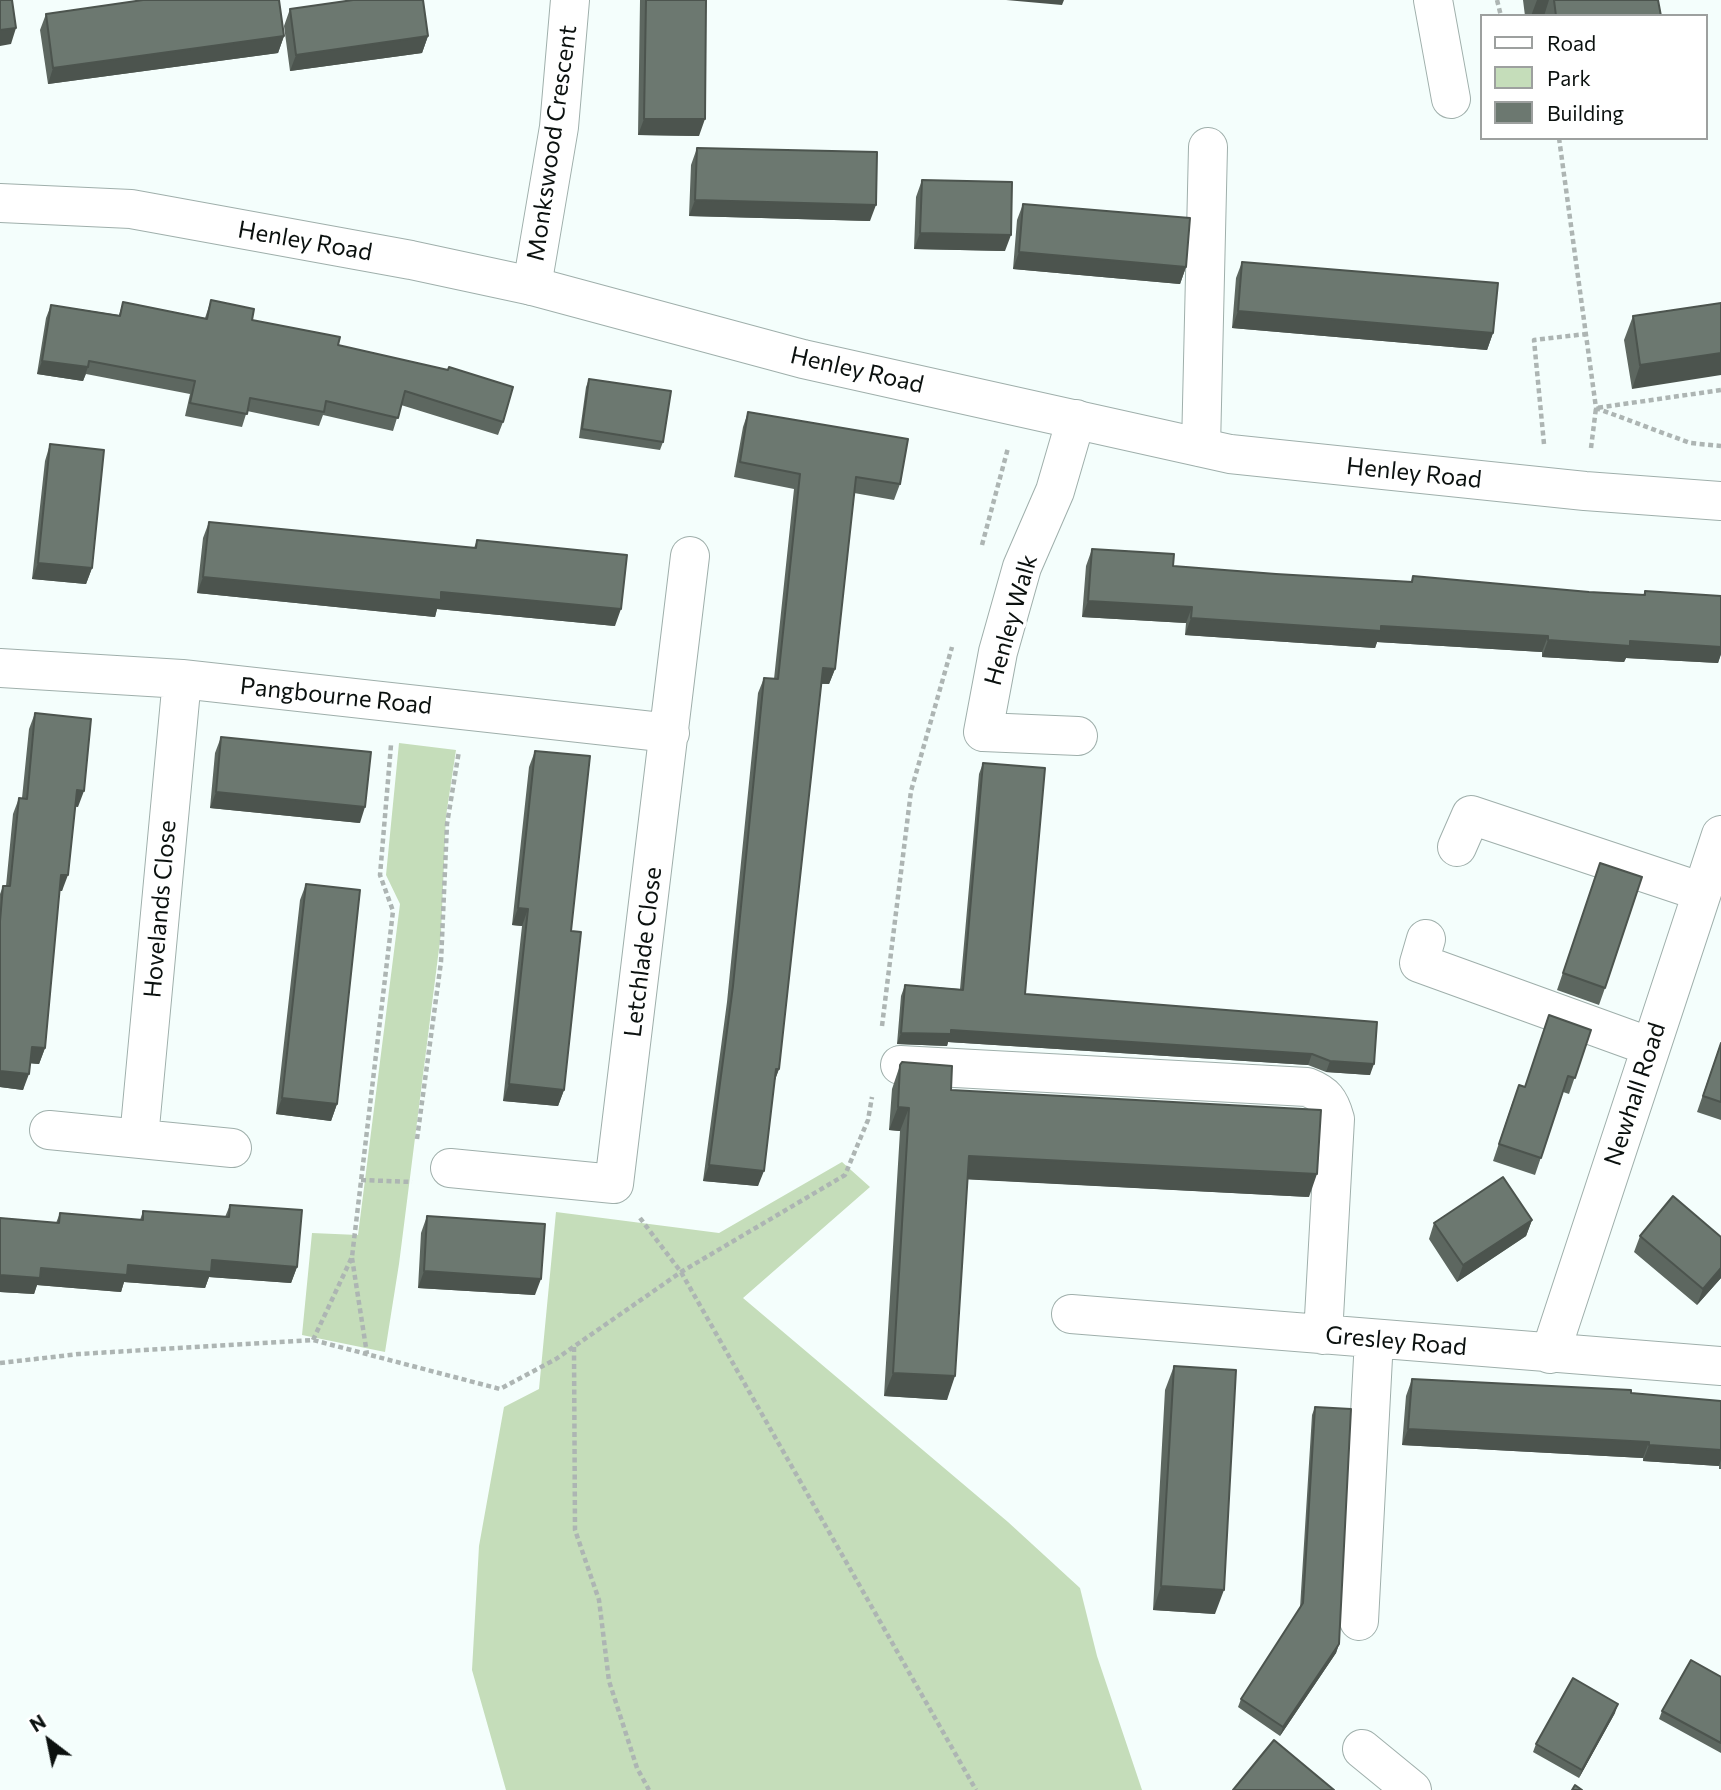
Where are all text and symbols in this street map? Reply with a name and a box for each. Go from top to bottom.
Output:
legend [1480,14,1707,140]
street label: Monkswood Crescent [521,23,583,263]
text: Road [1547,30,1596,55]
text: Park [1547,65,1591,90]
text: Building [1547,100,1624,125]
street label: Henley Road [236,215,374,267]
street label: Henley Road [788,341,926,399]
street label: Henley Road [1345,452,1483,494]
street label: Henley Walk [979,551,1043,689]
street label: Pangbourne Road [239,672,433,720]
street label: Hovelands Close [138,819,182,999]
street label: Letchlade Close [618,865,668,1039]
street label: Newhall Road [1598,1019,1672,1169]
street label: Gresley Road [1324,1320,1468,1362]
north arrow [14,1706,84,1776]
text: N [25,1709,50,1736]

